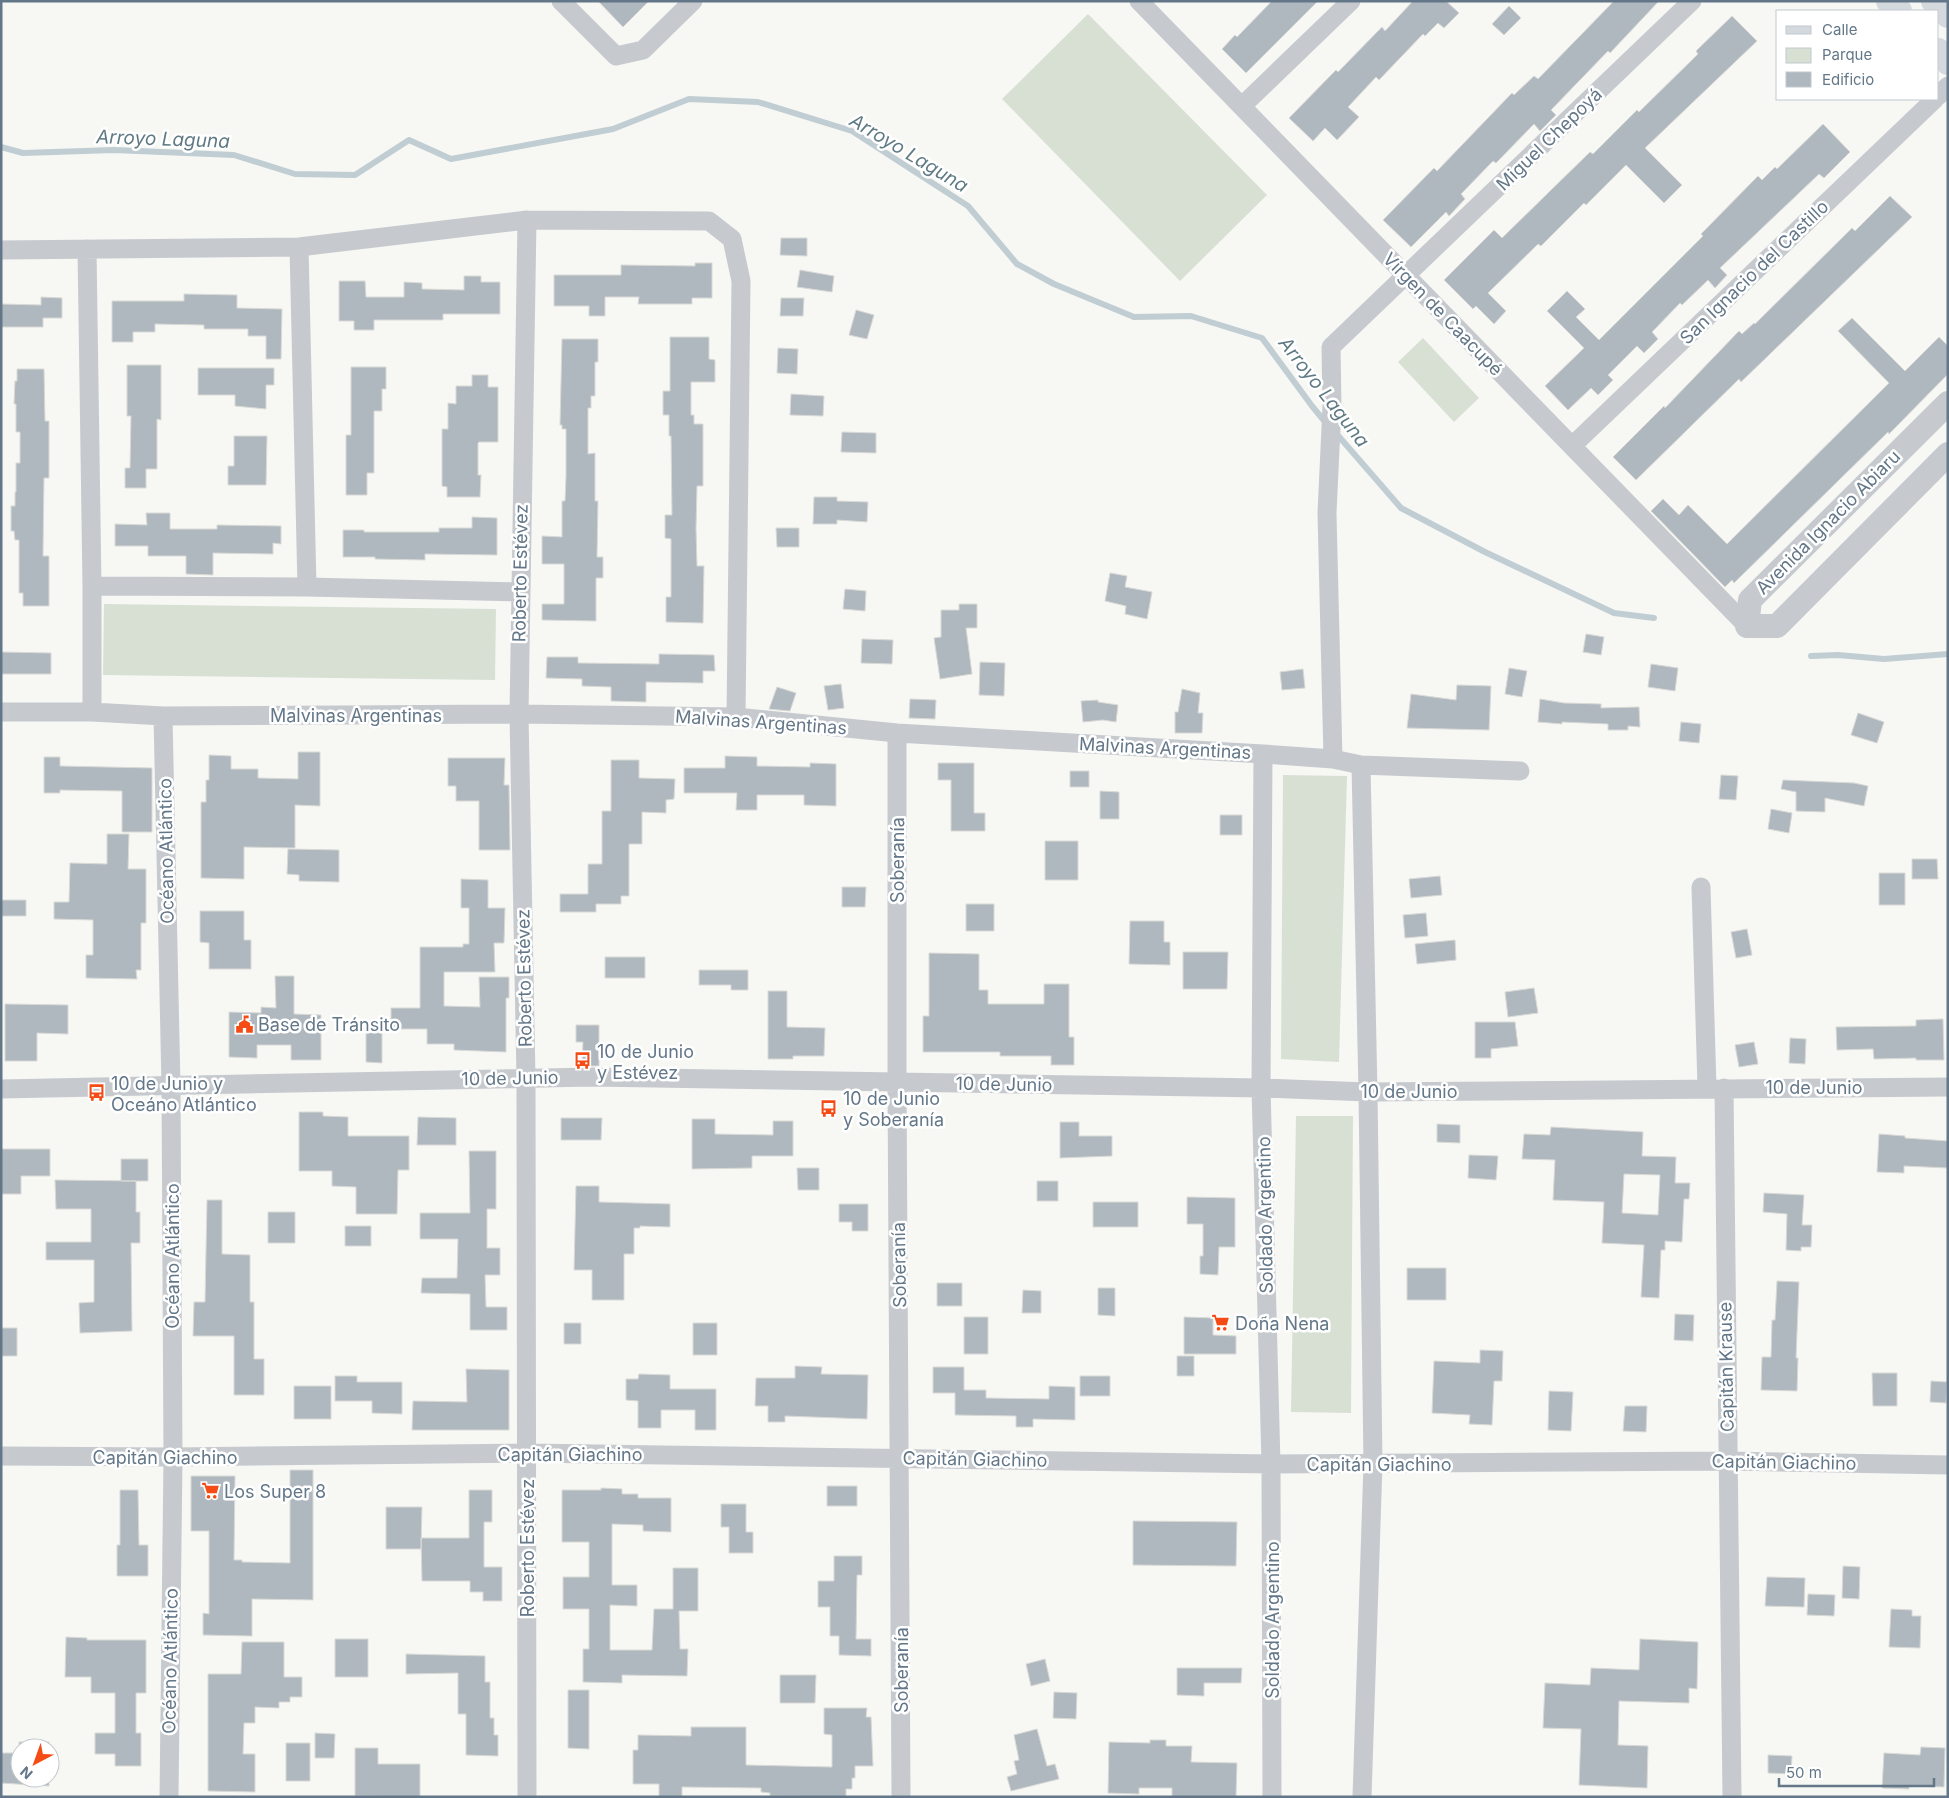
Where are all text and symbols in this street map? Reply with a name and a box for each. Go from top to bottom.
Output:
legend [1776,10,1939,100]
text: Calle [1822,20,1857,39]
text: Parque [1822,45,1872,64]
text: Edificio [1822,70,1874,89]
street label: Miguel Chepoyá [1492,83,1606,195]
water label: Arroyo Laguna [845,108,973,197]
water label: Arroyo Laguna [95,125,231,153]
street label: San Ignacio del Castillo [1676,196,1832,348]
street label: Vírgen de Caacupé [1379,248,1507,380]
water label: Arroyo Laguna [1273,331,1374,452]
street label: Avenida Ignacio Abiaru [1752,446,1904,598]
street label: Roberto Estévez [508,504,532,642]
street label: Malvinas Argentinas [270,705,442,726]
street label: Malvinas Argentinas [674,706,848,738]
street label: Malvinas Argentinas [1078,733,1252,763]
street label: Océano Atlántico [154,778,178,924]
street label: Soberanía [887,817,908,903]
street label: Roberto Estévez [512,909,536,1047]
public building icon: Base de Tránsito [234,1014,254,1034]
place label: Base de Tránsito [258,1014,400,1035]
place label: 10 de Junio y Estévez [597,1041,694,1083]
bus stop icon: 10 de Junio y Estévez [573,1051,593,1071]
street label: 10 de Junio [461,1067,559,1089]
place label: 10 de Junio y Oceáno Atlántico [111,1073,257,1115]
street label: 10 de Junio [955,1073,1053,1095]
street label: 10 de Junio [1765,1077,1863,1098]
street label: 10 de Junio [1360,1081,1458,1102]
bus stop icon: 10 de Junio y Oceáno Atlántico [87,1083,107,1103]
place label: 10 de Junio y Soberanía [843,1088,944,1130]
bus stop icon: 10 de Junio y Soberanía [819,1098,839,1118]
street label: Soldado Argentino [1253,1136,1277,1294]
street label: Océano Atlántico [162,1183,183,1329]
street label: Soberanía [888,1222,910,1308]
street label: Capitán Krause [1714,1302,1738,1432]
supermarket icon: Doña Nena [1211,1313,1231,1333]
place label: Doña Nena [1235,1313,1329,1334]
street label: Capitán Giachino [497,1444,643,1465]
street label: Capitán Giachino [92,1447,238,1468]
street label: Capitán Giachino [902,1447,1048,1471]
street label: Capitán Giachino [1711,1450,1857,1474]
street label: Capitán Giachino [1306,1454,1452,1475]
street label: Roberto Estévez [517,1479,538,1617]
supermarket icon: Los Super 8 [200,1481,220,1501]
place label: Los Super 8 [224,1481,326,1502]
street label: Soldado Argentino [1262,1541,1283,1699]
street label: Océano Atlántico [158,1588,182,1734]
street label: Soberanía [891,1627,912,1713]
north arrow [10,1738,60,1788]
scale bar [1779,1756,1934,1788]
text: N [17,1763,36,1783]
text: 50 m [1786,1763,1822,1782]

